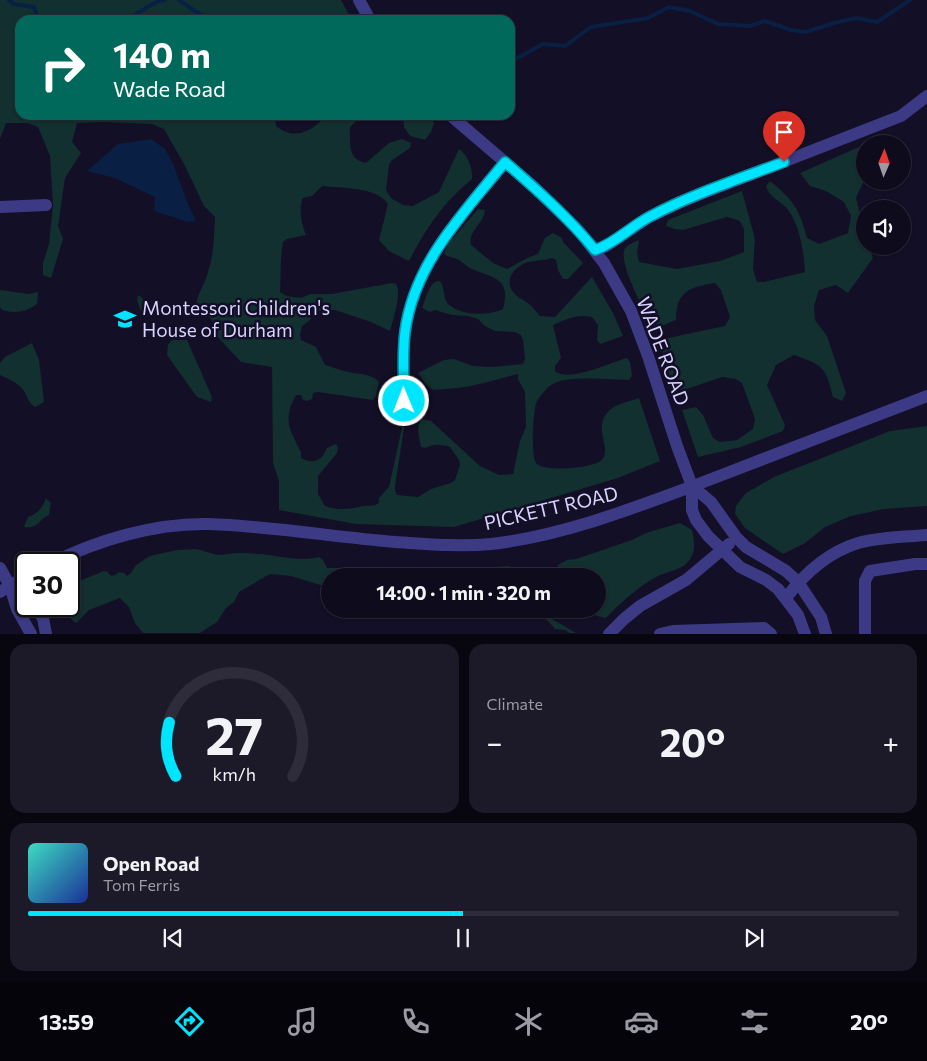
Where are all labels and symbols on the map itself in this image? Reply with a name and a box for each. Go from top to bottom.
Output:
pin [763,111,805,162]
north arrow [856,135,911,190]
street label: WADE ROAD [632,293,695,408]
place label: Montessori Children's House of Durham [142,296,330,341]
school or university icon: Montessori Children's House of Durham [112,306,138,332]
position arrow [377,374,429,426]
street label: PICKETT ROAD [482,481,620,534]
speed limit sign: 30 [15,552,80,617]

